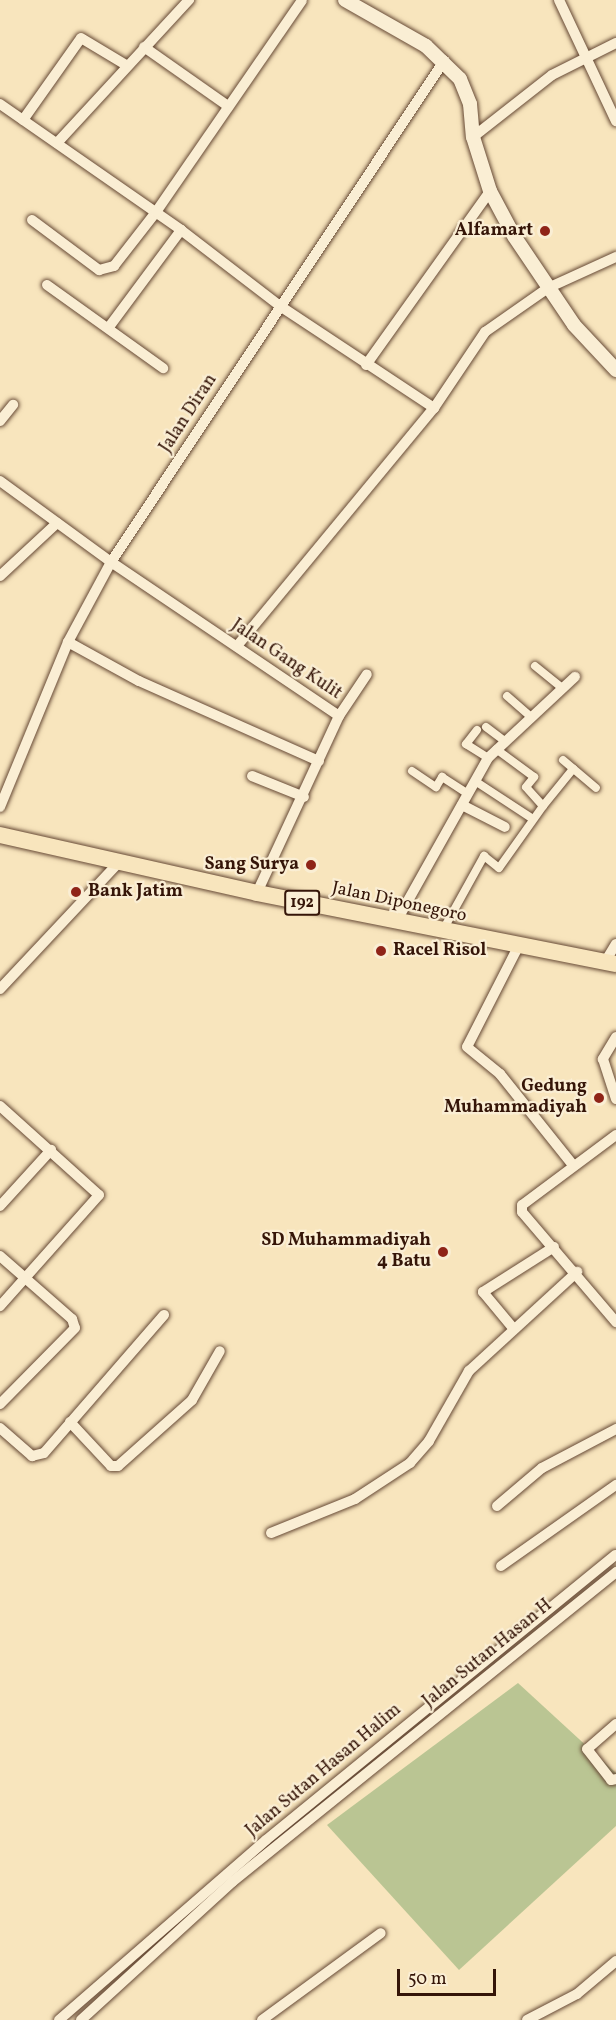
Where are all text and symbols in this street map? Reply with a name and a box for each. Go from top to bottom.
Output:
place label: Alfamart [455,220,533,242]
marker: Alfamart [538,224,552,238]
street label: Jalan Diran [156,371,222,457]
street label: Jalan Gang Kulit [227,615,345,705]
place label: Sang Surya [204,854,299,876]
marker: Sang Surya [304,858,318,872]
street label: Jalan Diponegoro [330,878,468,928]
place label: Bank Jatim [88,881,183,903]
marker: Bank Jatim [69,885,83,899]
road number: 192 [284,890,320,916]
place label: Racel Risol [393,940,486,962]
marker: Racel Risol [374,944,388,958]
place label: Gedung Muhammadiyah [444,1077,587,1120]
marker: Gedung Muhammadiyah [592,1091,606,1105]
place label: SD Muhammadiyah 4 Batu [261,1231,431,1274]
marker: SD Muhammadiyah 4 Batu [436,1245,450,1259]
street label: Jalan Sutan Hasan H [419,1595,557,1713]
street label: Jalan Sutan Hasan Halim [242,1700,406,1842]
scale bar [400,1957,499,1995]
text: 50 m [408,1967,447,1992]

